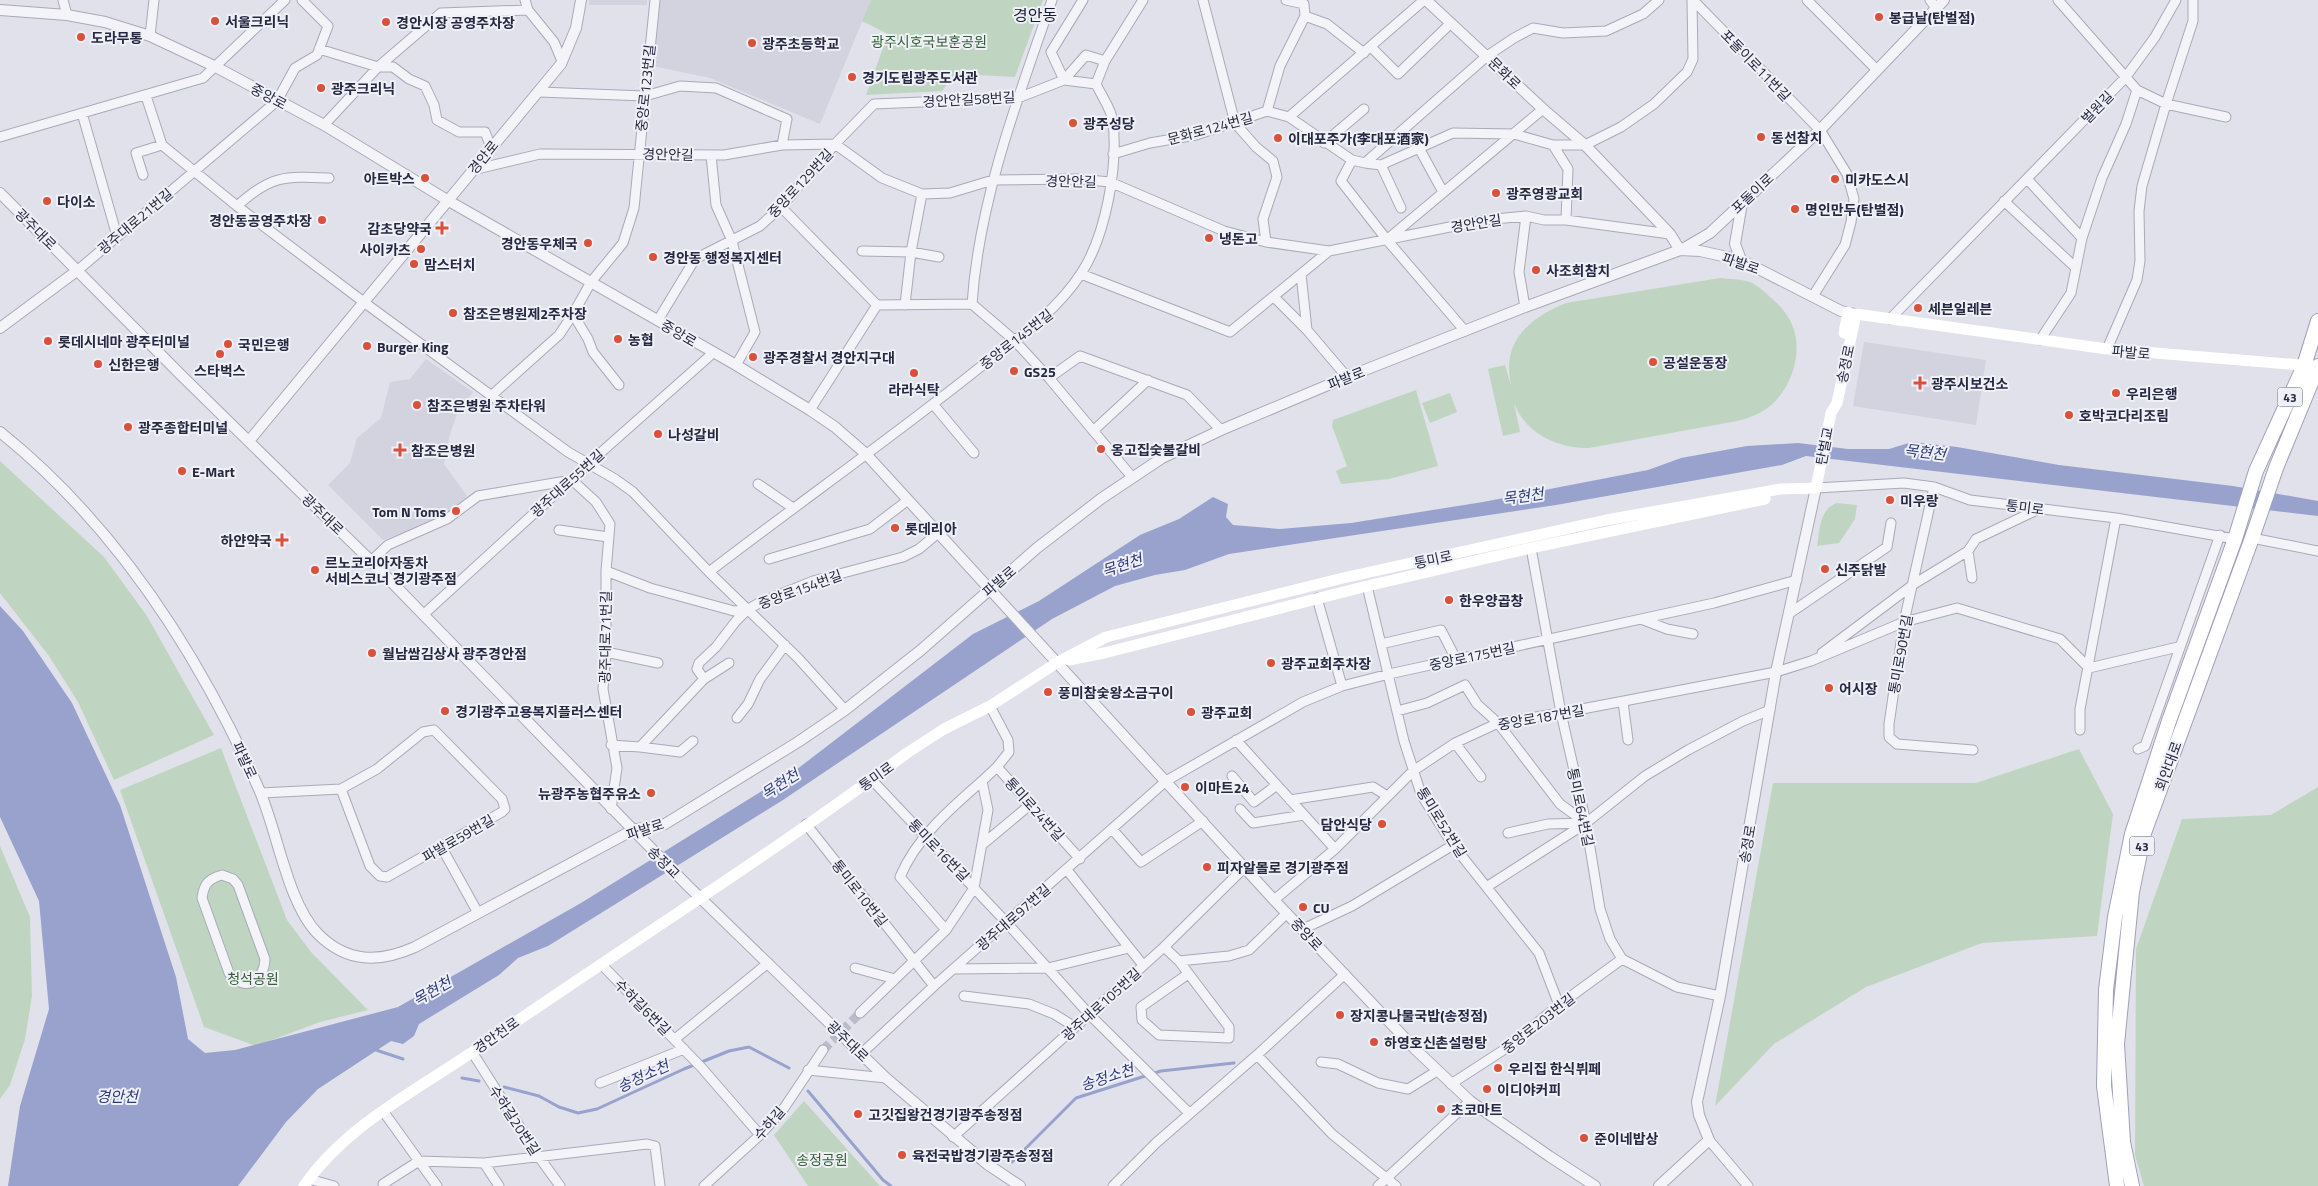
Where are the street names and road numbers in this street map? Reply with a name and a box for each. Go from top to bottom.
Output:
street label: 포돌이로11번길 [1716,24,1796,106]
street label: 중앙로123번길 [630,43,660,133]
street label: 문화로 [1484,52,1526,94]
street label: 중앙로 [247,78,291,114]
street label: 경안안길58번길 [922,86,1016,112]
street label: 벌원길 [2076,86,2118,128]
street label: 문화로124번길 [1165,106,1255,150]
street label: 경안로 [463,135,503,179]
street label: 경안안길 [642,143,694,165]
street label: 중앙로129번길 [762,144,838,222]
street label: 포돌이로 [1726,168,1778,218]
street label: 경안안길 [1045,170,1097,192]
street label: 광주대로21번길 [93,183,177,259]
street label: 광주대로 [10,203,62,255]
street label: 경안안길 [1449,209,1503,237]
street label: 파발로 [1719,247,1763,279]
street label: 중앙로145번길 [975,304,1057,374]
street label: 중앙로 [657,314,701,352]
street label: 파발로 [2111,340,2151,364]
street label: 송정로 [1831,343,1859,385]
street label: 파발로 [1324,361,1368,395]
road number: 43 [2278,388,2302,407]
street label: 탄벌교 [1810,425,1838,467]
street label: 광주대로55번길 [525,444,609,522]
street label: 광주대로 [297,489,349,540]
street label: 통미로 [2005,494,2046,520]
street label: 통미로 [1412,545,1454,573]
street label: 파발로 [978,560,1021,602]
street label: 중앙로154번길 [755,564,845,614]
street label: 광주대로71번길 [594,590,616,684]
street label: 통미로90번길 [1883,613,1917,695]
street label: 중앙로175번길 [1427,637,1517,675]
street label: 중앙로187번길 [1496,699,1586,735]
street label: 파발로 [227,738,263,782]
street label: 회안대로 [2149,738,2187,794]
street label: 통미로 [854,756,898,796]
street label: 통미로64번길 [1562,766,1600,848]
street label: 통미로24번길 [1000,772,1070,846]
street label: 통미로52번길 [1412,782,1472,862]
street label: 파발로59번길 [418,809,498,867]
street label: 파발로 [623,813,667,845]
street label: 통미로16번길 [904,814,974,886]
street label: 송정로 [1733,823,1761,865]
road number: 43 [2130,836,2154,856]
street label: 송정교 [643,841,685,883]
street label: 통미로10번길 [827,855,893,931]
street label: 광주대로97번길 [971,879,1055,955]
street label: 중앙로 [1286,913,1328,955]
street label: 광주대로105번길 [1057,962,1145,1046]
street label: 수하길6번길 [610,974,676,1040]
street label: 중앙로203번길 [1497,988,1579,1058]
street label: 경안천로 [469,1012,523,1058]
street label: 광주대로 [822,1016,874,1067]
street label: 수하길20번길 [484,1081,546,1159]
street label: 수하길 [748,1102,790,1144]

